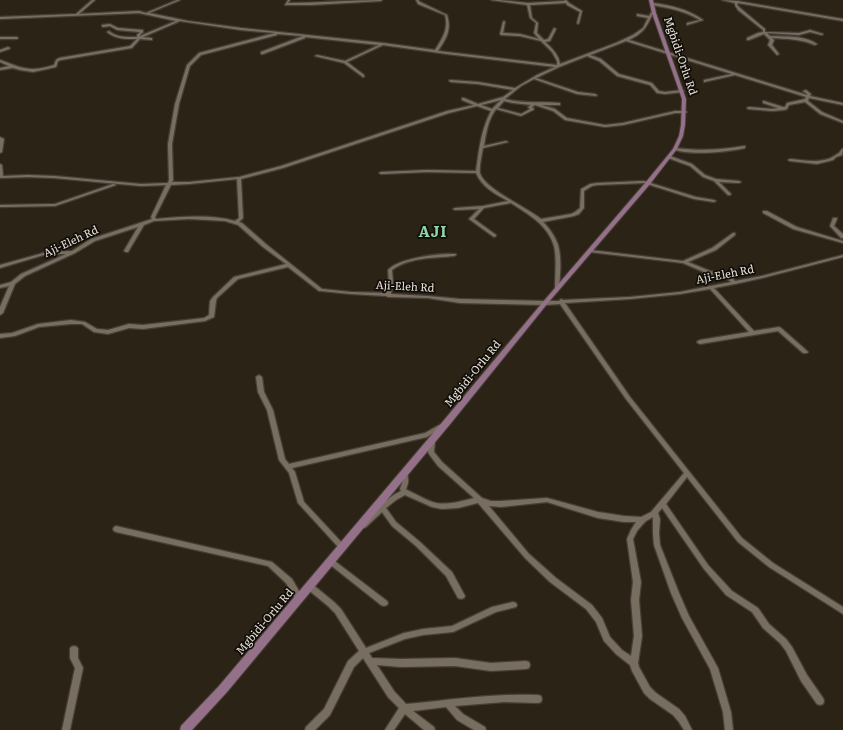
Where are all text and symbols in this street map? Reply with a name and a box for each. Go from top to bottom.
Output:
street label: Mgbidi-Orlu Rd [660,15,700,97]
street label: Aji-Eleh Rd [41,224,101,260]
district label: AJI [418,224,448,242]
street label: Aji-Eleh Rd [695,263,755,287]
street label: Aji-Eleh Rd [375,279,435,295]
street label: Mgbidi-Orlu Rd [442,338,504,410]
street label: Mgbidi-Orlu Rd [234,586,296,658]

